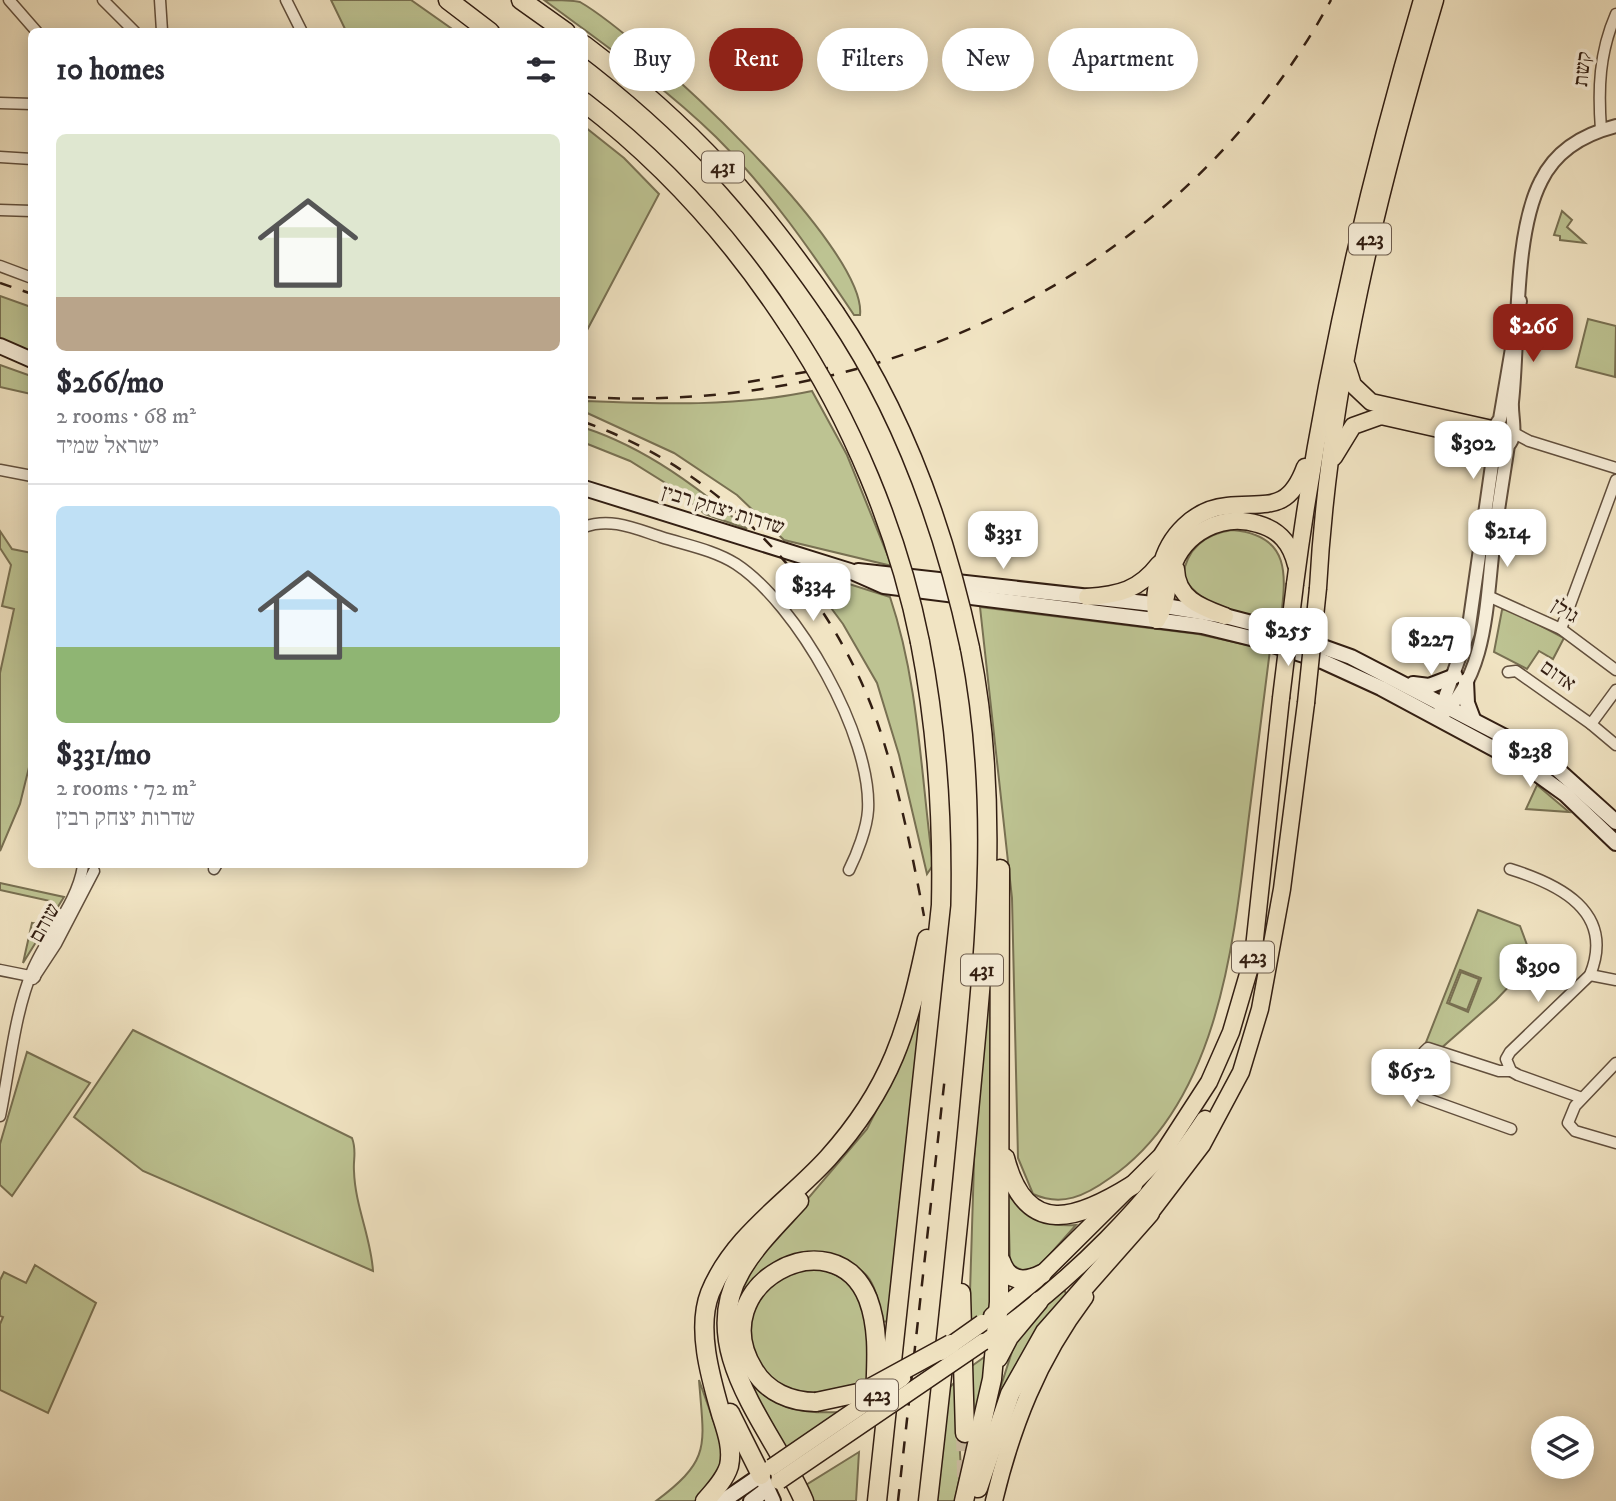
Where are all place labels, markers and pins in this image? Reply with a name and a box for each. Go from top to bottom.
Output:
pin: $266 [1492,304,1574,364]
pin: $302 [1432,421,1514,481]
pin: $214 [1466,510,1548,569]
pin: $331 [962,512,1044,571]
pin: $334 [772,564,854,623]
pin: $255 [1247,608,1329,668]
pin: $227 [1390,618,1472,677]
pin: $238 [1489,730,1571,789]
pin: $390 [1497,944,1579,1004]
pin: $652 [1370,1050,1452,1109]

